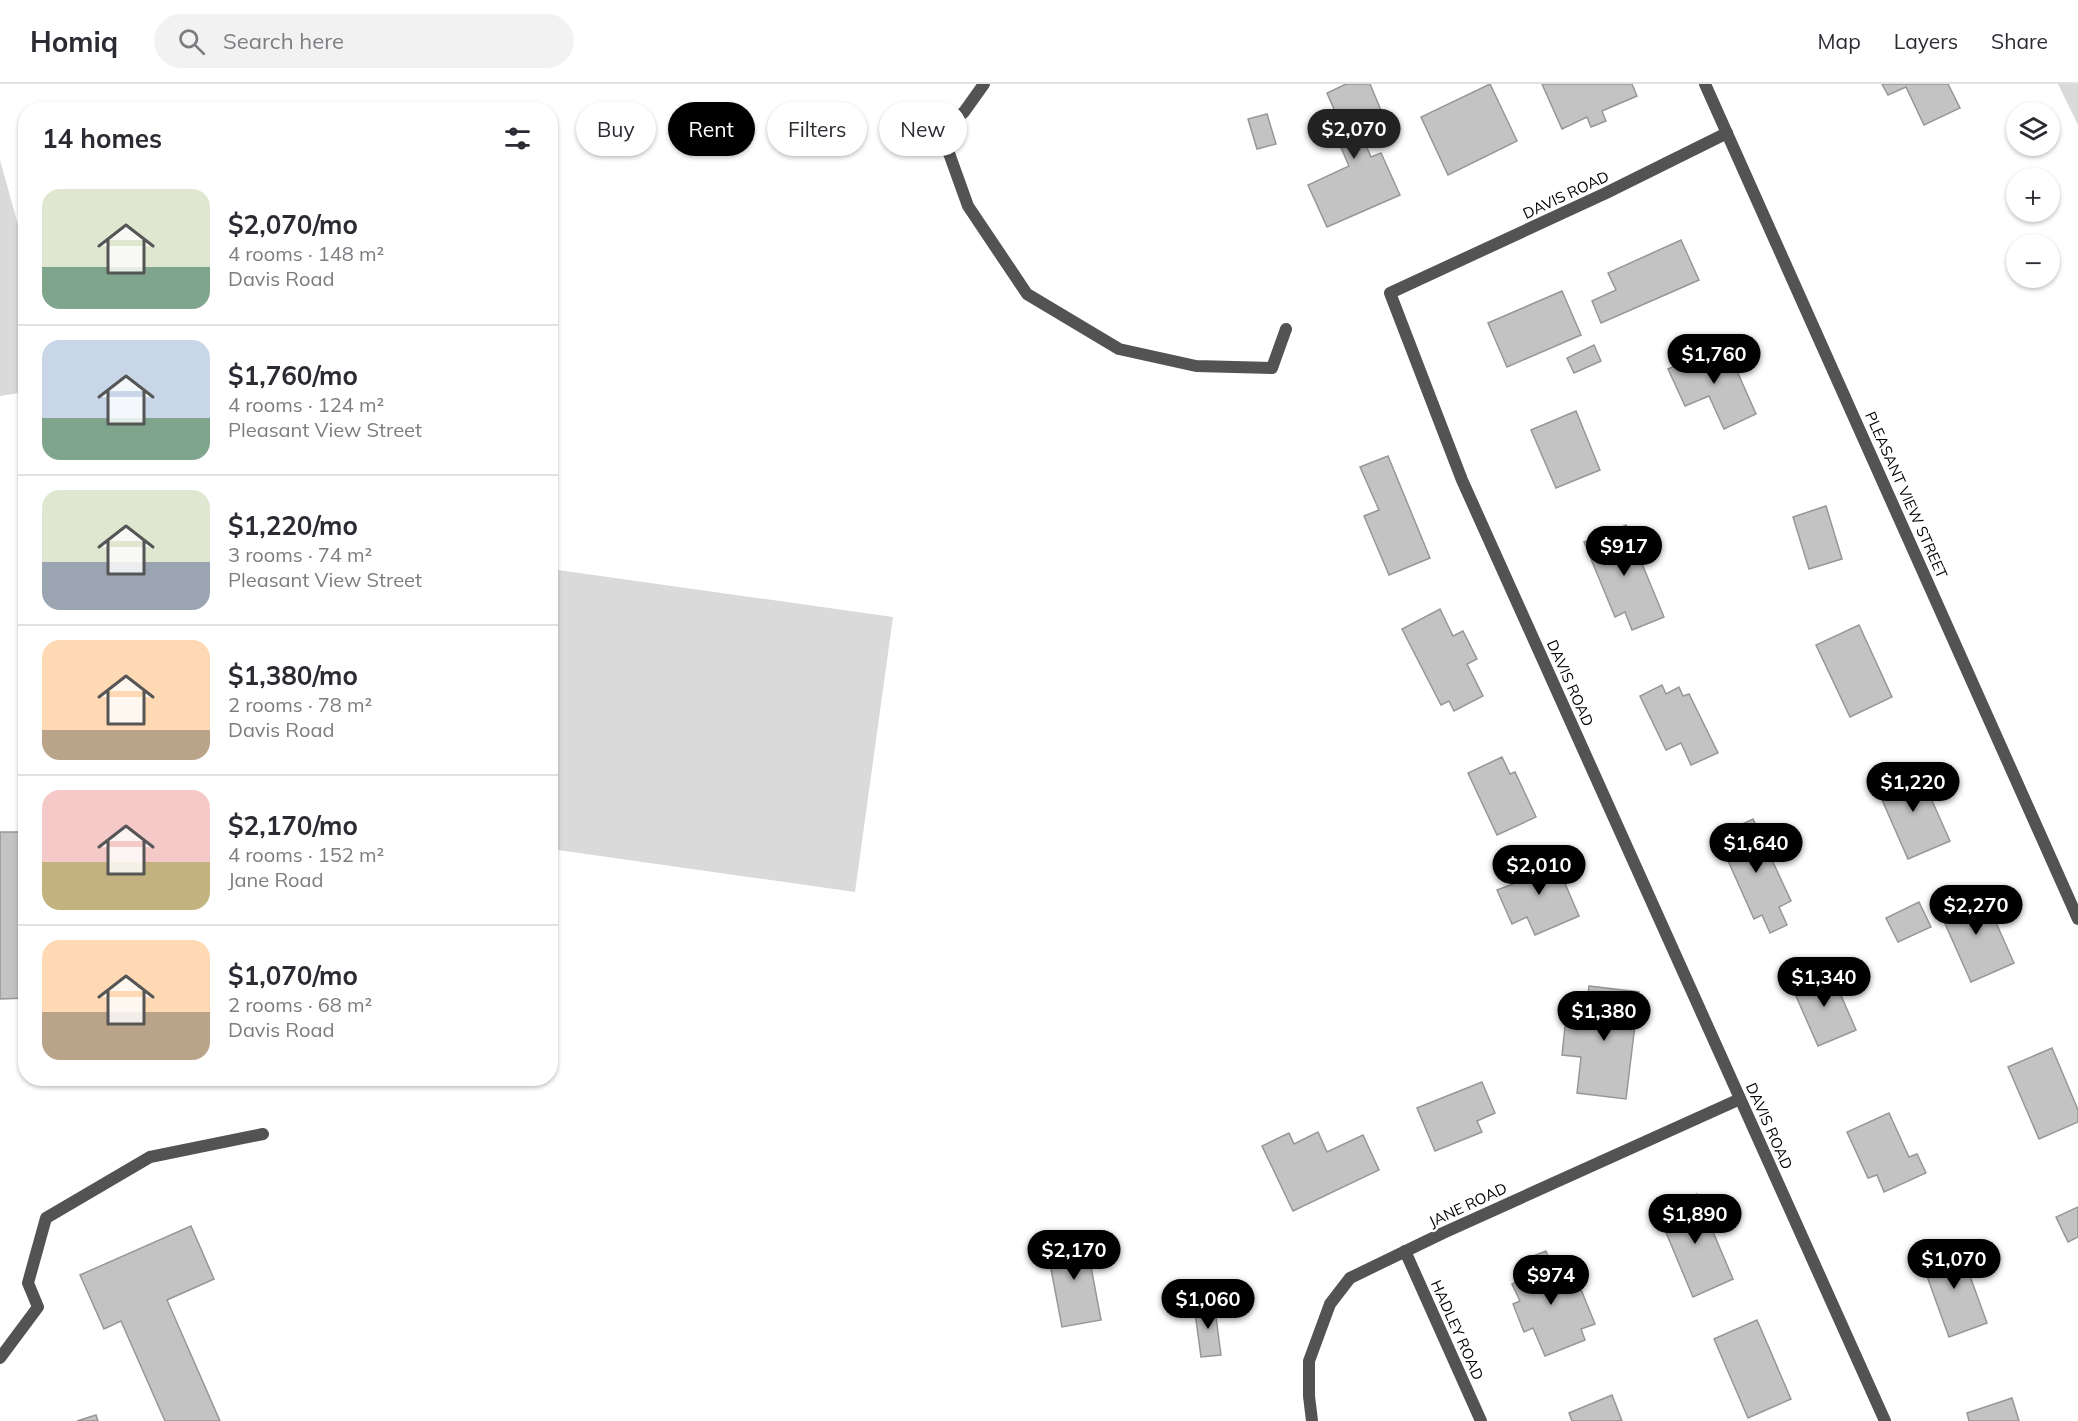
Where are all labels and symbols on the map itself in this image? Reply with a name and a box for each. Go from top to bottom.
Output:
pin: $2,070 [1305,109,1403,160]
street label: DAVIS ROAD [1520,166,1612,223]
pin: $1,760 [1665,334,1763,385]
street label: PLEASANT VIEW STREET [1861,408,1952,581]
pin: $917 [1588,526,1660,577]
street label: DAVIS ROAD [1543,637,1598,729]
pin: $1,220 [1864,762,1962,813]
pin: $1,640 [1707,823,1805,874]
pin: $2,010 [1490,845,1588,896]
pin: $2,270 [1927,885,2025,936]
pin: $1,340 [1775,957,1873,1008]
pin: $1,380 [1555,991,1653,1042]
street label: DAVIS ROAD [1742,1080,1797,1172]
street label: JANE ROAD [1426,1178,1510,1231]
pin: $1,890 [1646,1194,1744,1245]
pin: $2,170 [1025,1230,1123,1281]
pin: $1,070 [1905,1239,2003,1290]
pin: $974 [1515,1255,1587,1306]
street label: HADLEY ROAD [1427,1277,1488,1383]
pin: $1,060 [1159,1279,1257,1330]

